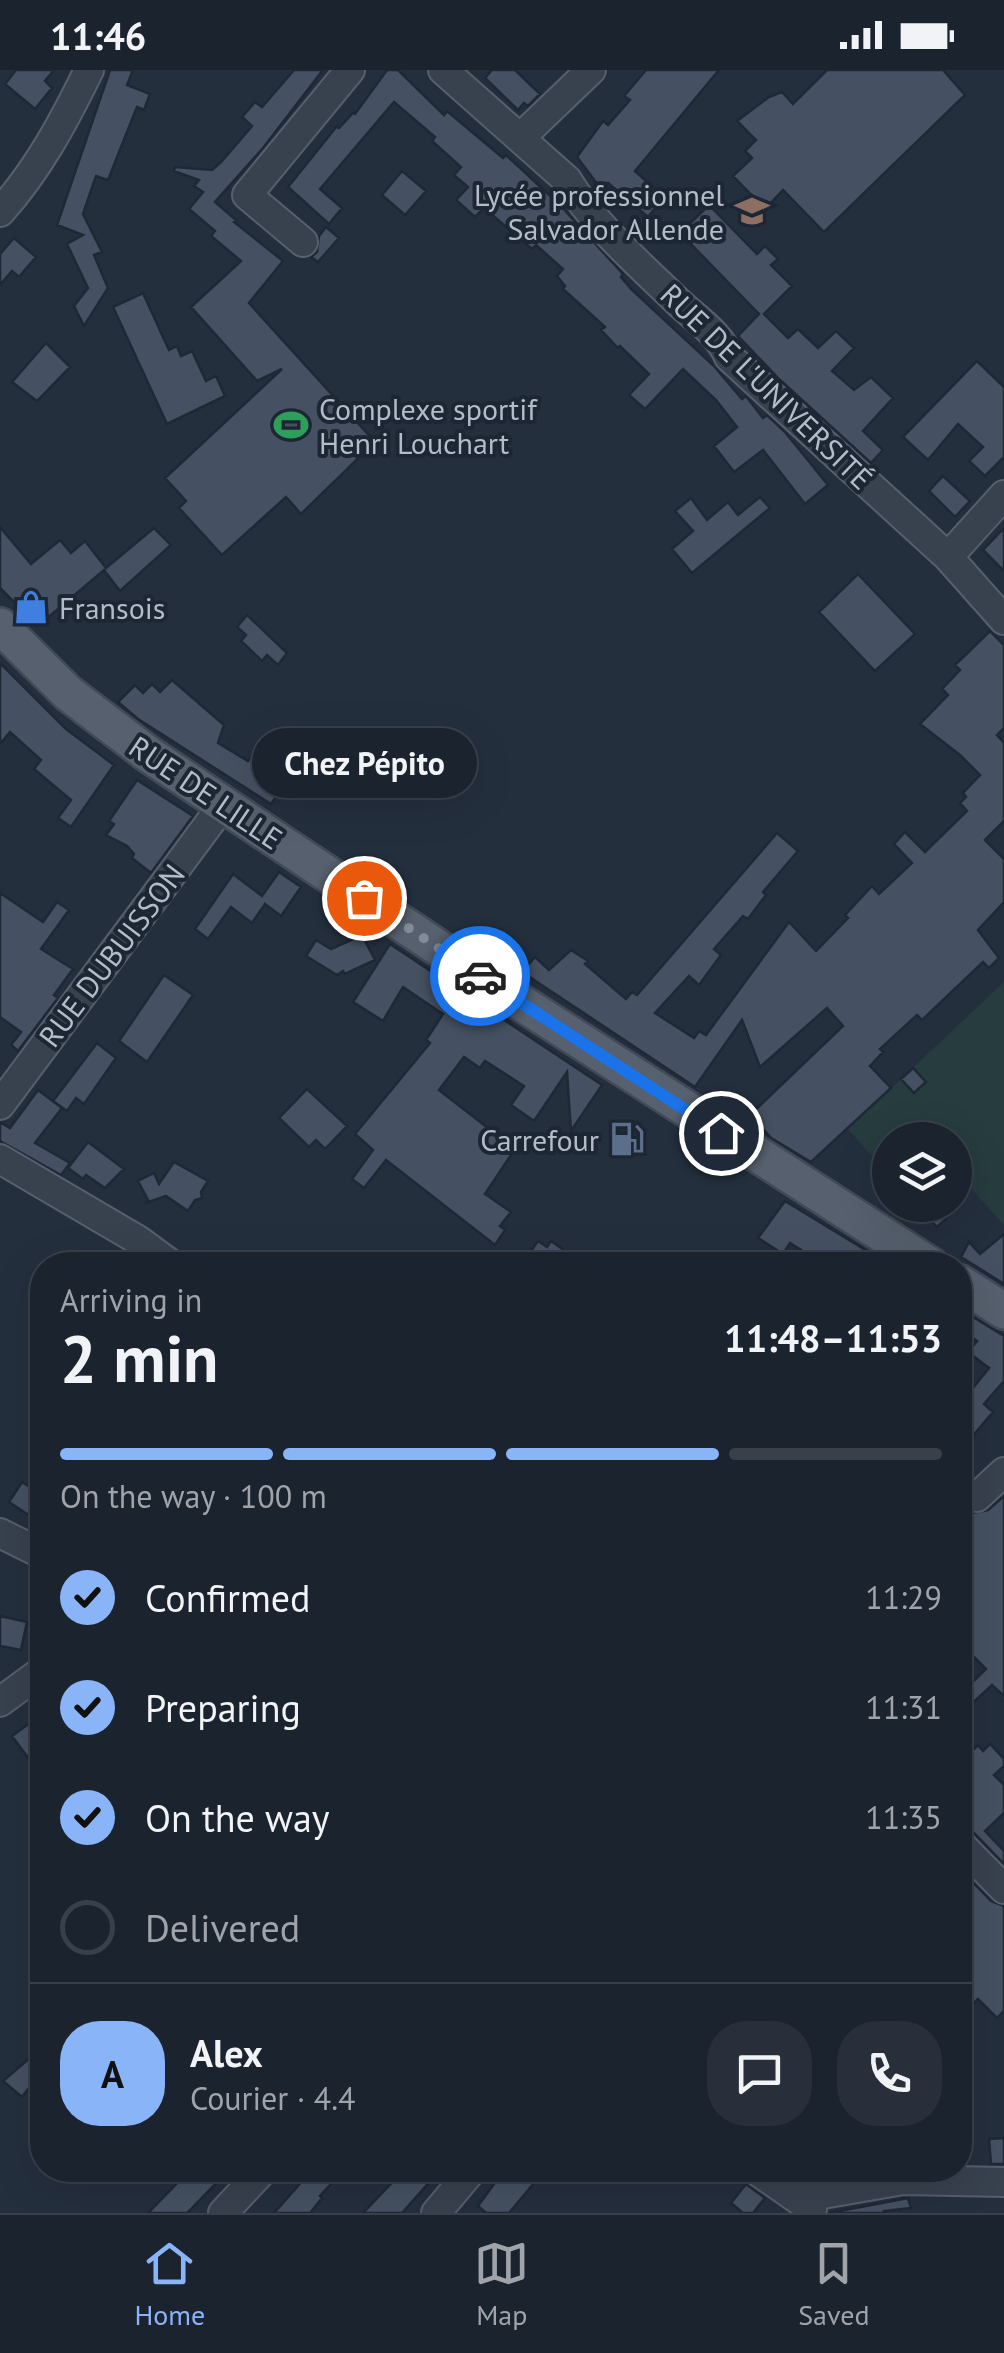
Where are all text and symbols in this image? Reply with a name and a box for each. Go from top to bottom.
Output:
text: 11:46 [50,11,146,60]
place label: Lycée professionnel Salvador Allende [474,175,724,248]
school or university icon: Lycée professionnel Salvador Allende [733,192,771,230]
street label: RUE DE L'UNIVERSITÉ [653,275,881,497]
place label: Complexe sportif Henri Louchart [319,389,538,462]
sports icon: Complexe sportif Henri Louchart [272,406,310,444]
shop icon: Fransois [12,588,50,626]
place label: Fransois [59,588,165,627]
street label: RUE DE LILLE [122,726,290,858]
callout: Chez Pépito [252,728,476,798]
text: Chez Pépito [284,742,445,784]
street label: RUE DUBUISSON [30,856,192,1054]
pin [322,856,407,941]
icon: bag [337,871,392,926]
courier [430,926,530,1026]
icon: car [453,949,508,1004]
pin [679,1091,764,1176]
icon: home [694,1106,749,1161]
place label: Carrefour [480,1120,599,1159]
fuel station icon: Carrefour [608,1120,646,1158]
map controls [872,1122,972,1222]
button: layers [872,1122,972,1222]
text: Arriving in [60,1279,202,1321]
text: 11:48–11:53 [724,1313,942,1362]
text: 2 min [60,1316,219,1400]
text: On the way · 100 m [60,1475,327,1517]
icon: check [60,1570,115,1625]
text: Confirmed [145,1573,311,1622]
text: 11:29 [865,1576,942,1618]
icon: check [60,1680,115,1735]
text: Preparing [145,1683,301,1732]
text: 11:31 [865,1686,942,1728]
icon: check [60,1790,115,1845]
text: On the way [145,1793,330,1842]
text: 11:35 [865,1796,942,1838]
text: Delivered [145,1903,300,1952]
button: chat [707,2021,812,2126]
button: phone [837,2021,942,2126]
text: Alex [190,2028,263,2077]
text: A [101,2049,124,2098]
text: Courier · 4.4 [190,2077,356,2119]
tab: Home [134,2236,205,2333]
tab: Map [474,2236,529,2333]
tab: Saved [798,2236,869,2333]

